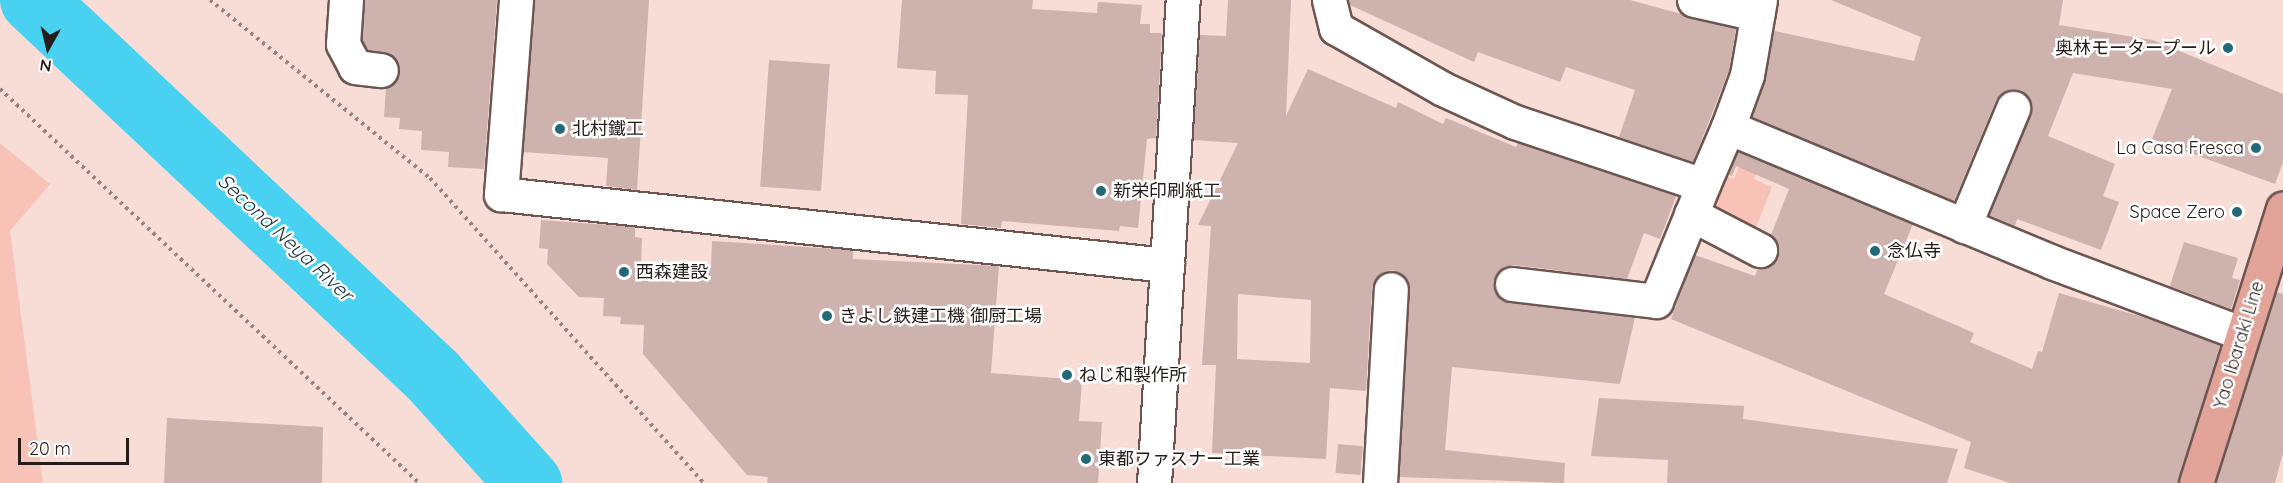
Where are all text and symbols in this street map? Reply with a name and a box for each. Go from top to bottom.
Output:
north arrow [18,18,78,78]
place label: 奥林モータープール [2054,37,2216,59]
marker: 奥林モータープール [2221,41,2235,55]
text: N [38,55,53,77]
place label: 北村鐵工 [572,118,644,140]
marker: 北村鐵工 [553,122,567,136]
place label: La Casa Fresca [2116,137,2244,159]
marker: La Casa Fresca [2249,141,2263,155]
water label: Second Neya River [213,168,359,306]
place label: 新栄印刷紙工 [1113,180,1221,202]
marker: 新栄印刷紙工 [1094,184,1108,198]
place label: Space Zero [2130,201,2225,223]
marker: Space Zero [2230,205,2244,219]
place label: 念仏寺 [1887,240,1941,262]
marker: 念仏寺 [1868,244,1882,258]
place label: 西森建設 [636,261,708,283]
marker: 西森建設 [617,265,631,279]
street label: Yao Ibaraki Line [2209,278,2269,412]
place label: きよし鉄建工機 御厨工場 [839,305,1042,327]
marker: きよし鉄建工機 御厨工場 [820,309,834,323]
place label: ねじ和製作所 [1079,364,1187,386]
marker: ねじ和製作所 [1060,368,1074,382]
scale bar [21,426,132,464]
text: 20 m [29,437,71,460]
place label: 東都ファスナー工業 [1098,448,1260,470]
marker: 東都ファスナー工業 [1079,452,1093,466]

